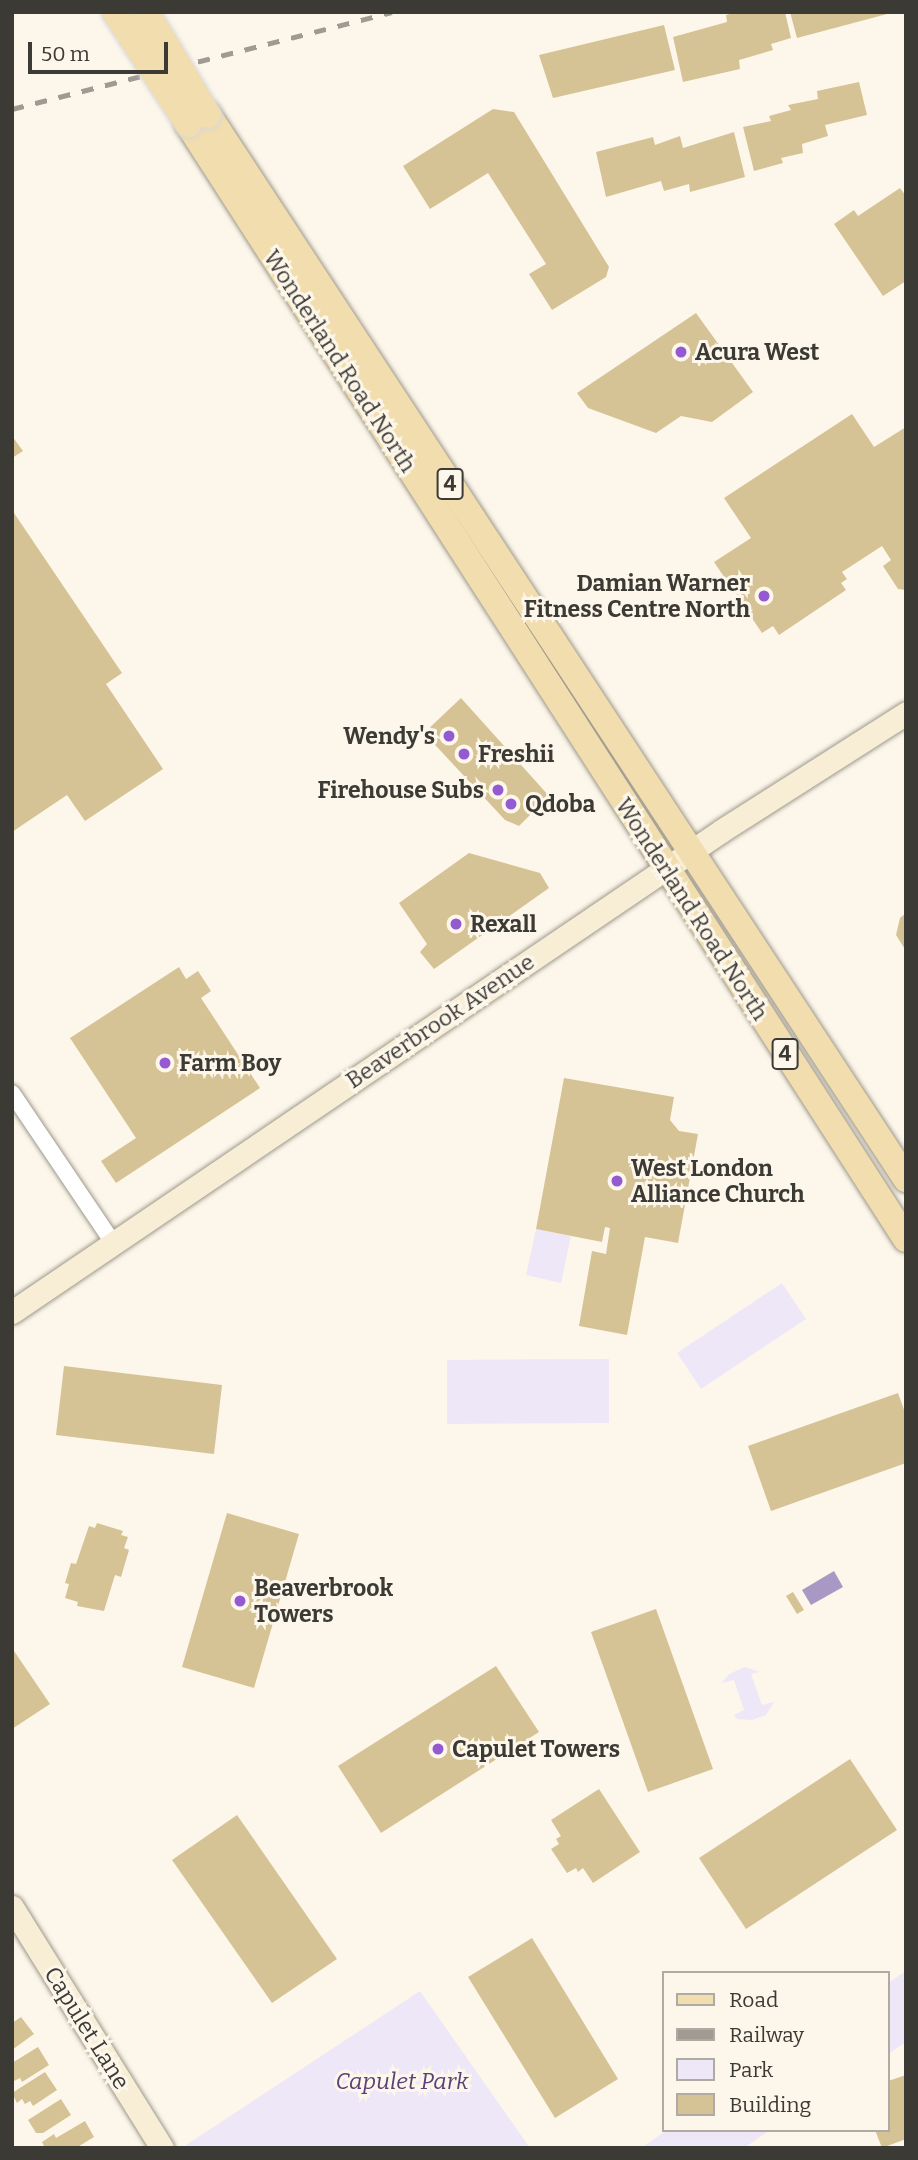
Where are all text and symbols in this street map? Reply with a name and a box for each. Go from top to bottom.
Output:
scale bar [32,28,172,72]
text: 50 m [41,41,90,67]
street label: Wonderland Road North [258,245,422,477]
place label: Acura West [695,338,819,366]
marker: Acura West [673,344,689,360]
road number: 4 [436,466,464,502]
place label: Damian Warner Fitness Centre North [524,569,750,623]
marker: Damian Warner Fitness Centre North [756,588,772,604]
place label: Wendy's [343,722,435,750]
marker: Wendy's [441,728,457,744]
place label: Freshii [478,740,554,768]
marker: Freshii [456,746,472,762]
place label: Firehouse Subs [318,776,484,804]
marker: Firehouse Subs [490,782,506,798]
place label: Qdoba [525,790,596,818]
street label: Wonderland Road North [610,793,774,1025]
marker: Qdoba [503,796,519,812]
place label: Rexall [470,910,537,938]
marker: Rexall [448,916,464,932]
street label: Beaverbrook Avenue [341,948,539,1094]
road number: 4 [771,1036,799,1072]
place label: Farm Boy [179,1049,281,1077]
marker: Farm Boy [157,1055,173,1071]
place label: West London Alliance Church [631,1154,805,1208]
marker: West London Alliance Church [609,1173,625,1189]
place label: Beaverbrook Towers [254,1574,393,1628]
marker: Beaverbrook Towers [232,1593,248,1609]
place label: Capulet Towers [452,1735,620,1763]
marker: Capulet Towers [430,1741,446,1757]
street label: Capulet Lane [38,1962,136,2094]
legend [662,1971,890,2132]
text: Road [729,1987,778,2013]
text: Railway [729,2022,804,2048]
text: Park [729,2057,773,2083]
park label: Capulet Park [336,2067,468,2095]
text: Building [729,2092,811,2118]

